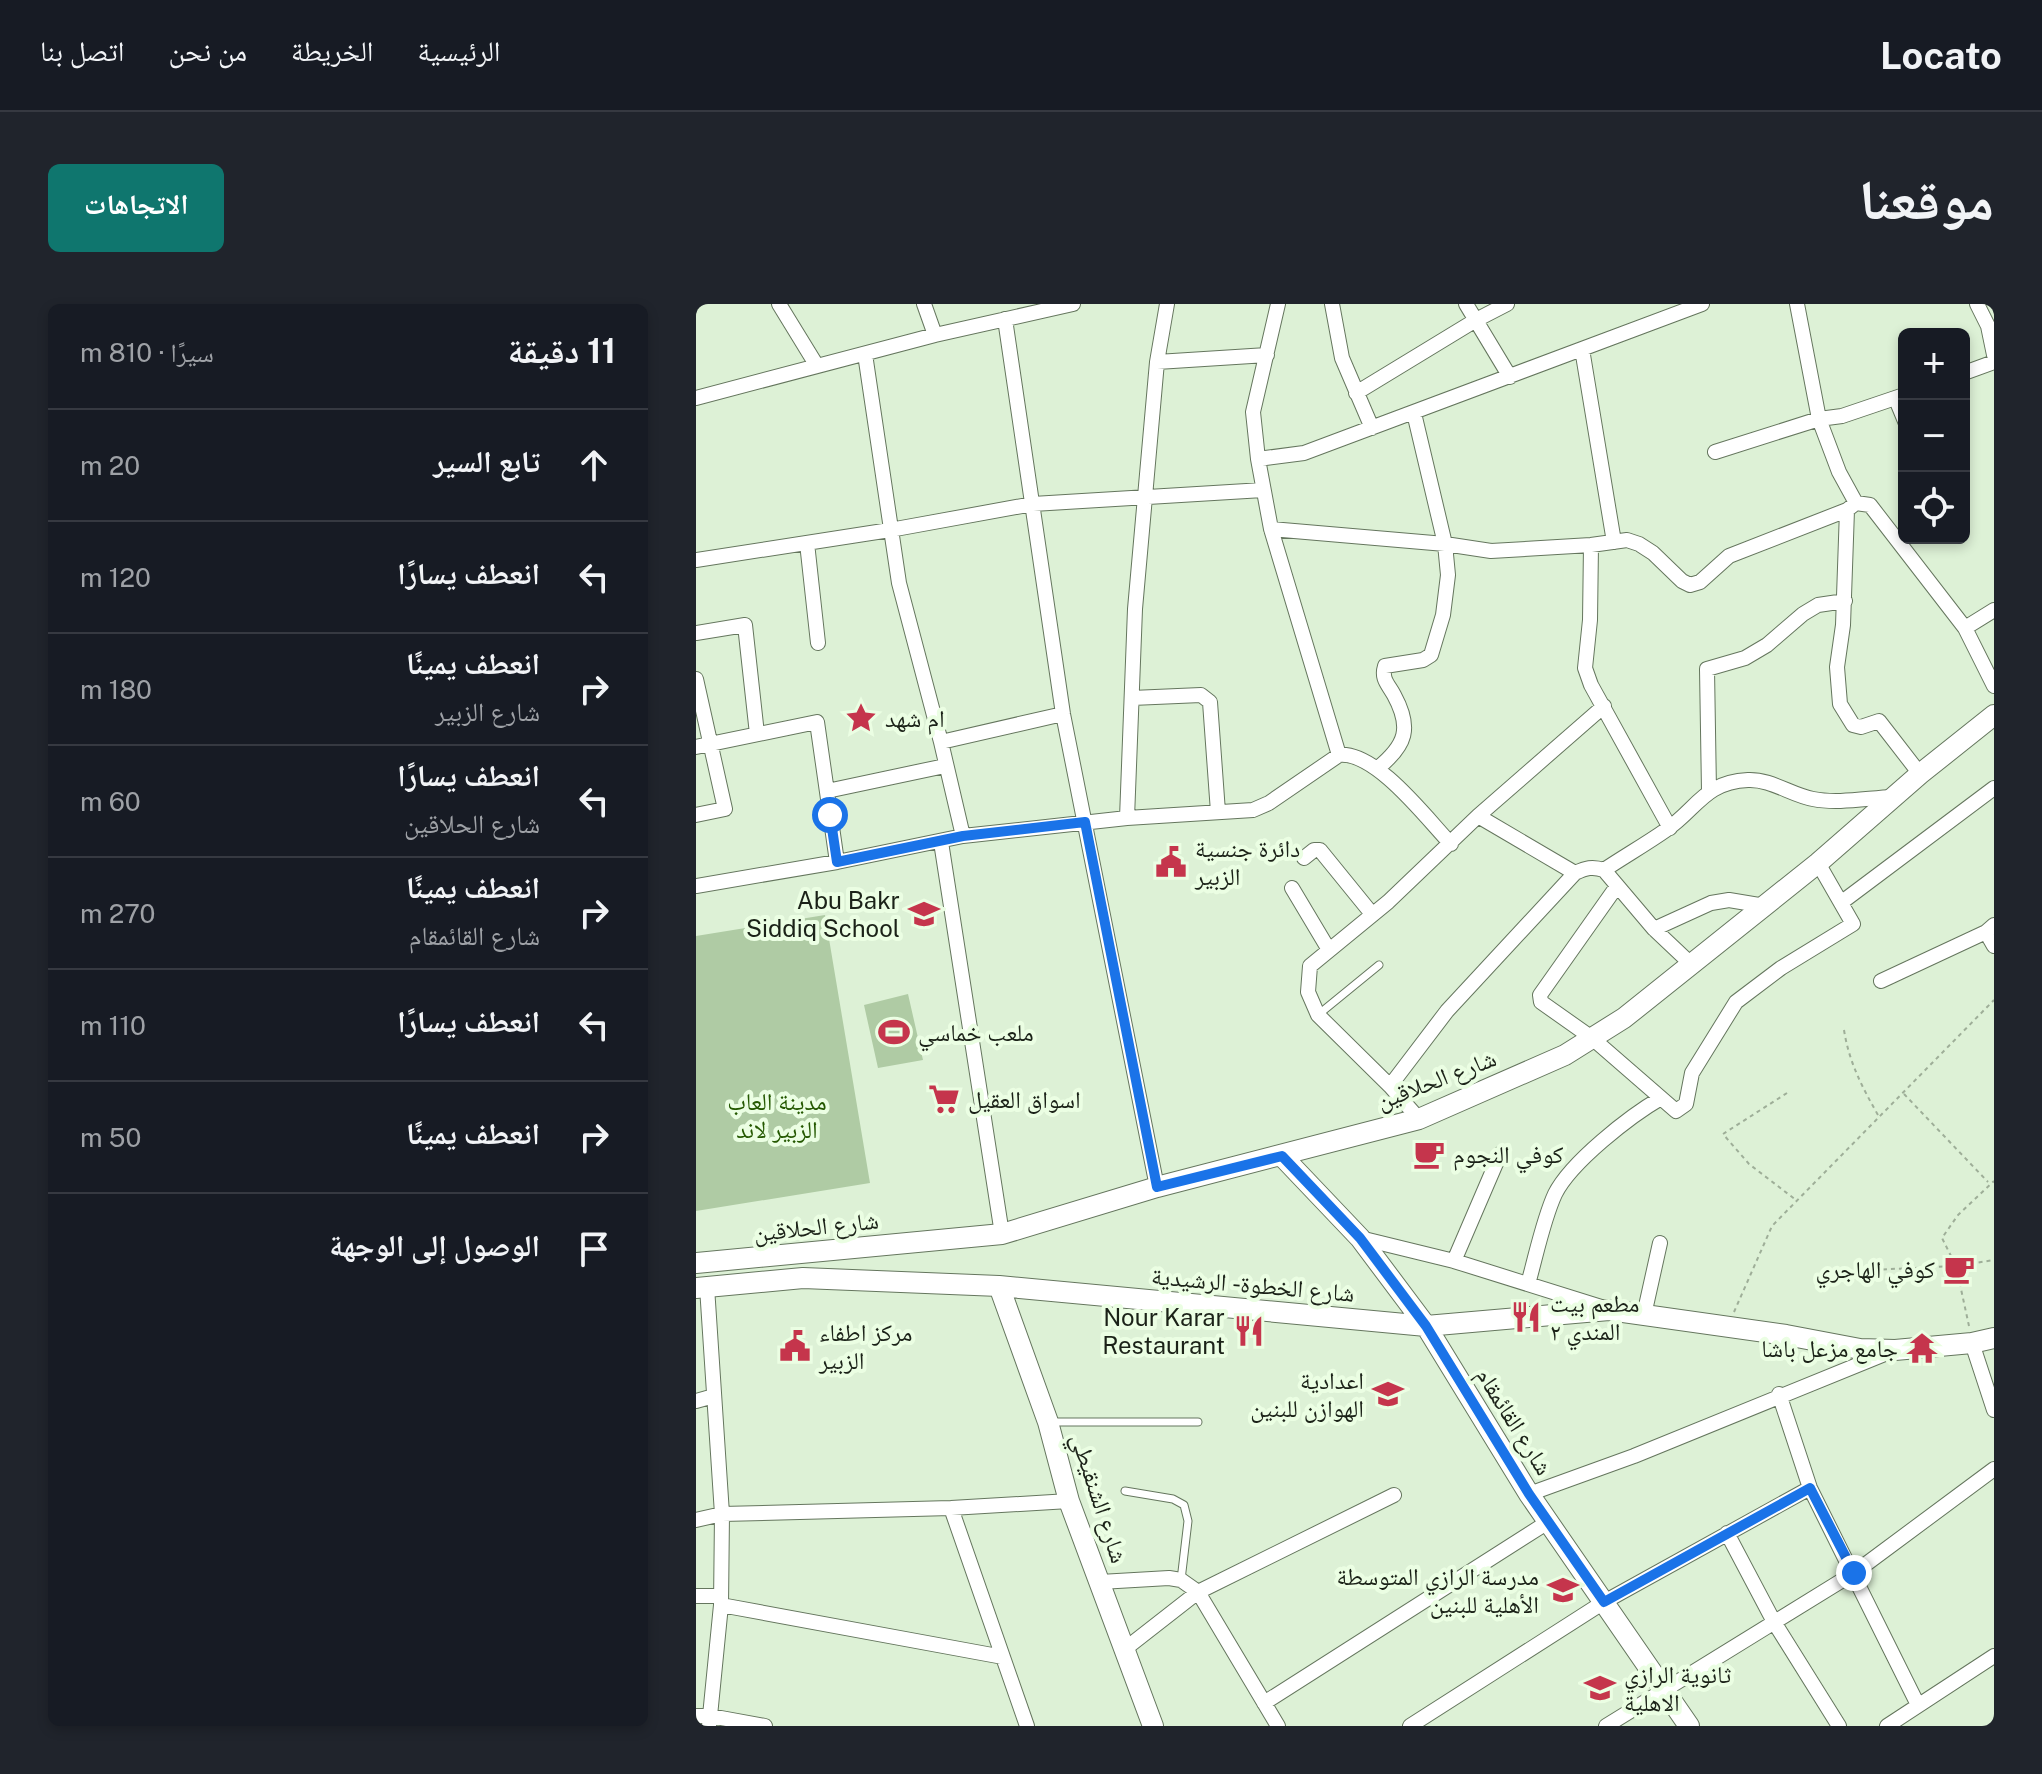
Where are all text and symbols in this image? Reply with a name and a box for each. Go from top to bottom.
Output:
text: Locato [1880,33,2002,78]
text: اتصل بنا [40,34,124,67]
text: من نحن [168,34,247,67]
text: الخريطة [291,34,374,67]
text: الرئيسية [418,34,501,67]
button: الاتجاهات [48,164,224,252]
text: موقعنا [1859,167,1994,233]
map controls [1898,328,1970,544]
button: + [1898,328,1970,400]
text: 11 دقيقة [508,331,616,371]
text: سيرًا · 810 m [80,337,214,368]
button: − [1898,400,1970,472]
text: تابع السير [433,443,540,479]
icon: ahead [572,443,616,487]
text: 20 m [80,450,140,481]
button: locate [1898,472,1970,544]
text: انعطف يسارًا [397,555,540,591]
icon: left [572,555,616,599]
text: 120 m [80,562,151,593]
text: انعطف يمينًا [406,645,540,681]
icon: right [572,667,616,711]
text: 180 m [80,674,152,705]
text: شارع الزبير [435,696,540,727]
place icon: ام شهد [844,701,878,735]
place label: ام شهد [885,704,945,735]
text: انعطف يسارًا [397,757,540,793]
icon: left [572,779,616,823]
text: 60 m [80,786,141,817]
route start [812,797,848,833]
text: شارع الحلاقين [404,808,540,839]
place label: دائرة جنسية الزبير [1194,834,1300,891]
public building icon: دائرة جنسية الزبير [1154,845,1188,879]
text: انعطف يمينًا [406,869,540,905]
place label: Abu Bakr Siddiq School [746,886,900,942]
icon: right [572,891,616,935]
school or university icon: Abu Bakr Siddiq School [907,897,941,931]
text: 270 m [80,898,155,929]
text: شارع القائمقام [409,920,540,951]
text: انعطف يسارًا [397,1003,540,1039]
icon: left [572,1003,616,1047]
text: 110 m [80,1010,146,1041]
sports icon: ملعب خماسي [877,1015,911,1049]
place label: ملعب خماسي [918,1018,1034,1052]
street label: شارع الحلاقين [1372,1043,1500,1116]
supermarket icon: اسواق العقيل [927,1082,961,1116]
place label: اسواق العقيل [968,1085,1081,1114]
park label: مدينة العاب الزبير لاند [727,1087,827,1144]
text: انعطف يمينًا [406,1115,540,1151]
icon: right [572,1115,616,1159]
text: 50 m [80,1122,141,1153]
cafe icon: كوفي النجوم [1412,1137,1446,1171]
place label: كوفي النجوم [1453,1140,1563,1174]
street label: شارع الحلاقين [752,1206,880,1248]
text: الوصول إلى الوجهة [329,1227,540,1263]
icon: arrive [572,1227,616,1271]
cafe icon: كوفي الهاجري [1942,1252,1976,1286]
place label: كوفي الهاجري [1816,1255,1935,1289]
street label: شارع الخطوة - الرشيدية [1150,1261,1356,1309]
place label: مطعم بيت المندي ٢ [1550,1289,1639,1351]
restaurant icon: مطعم بيت المندي ٢ [1509,1300,1543,1334]
place label: Nour Karar Restaurant [1102,1303,1225,1359]
restaurant icon: Nour Karar Restaurant [1232,1314,1266,1348]
place label: مركز اطفاء الزبير [818,1318,913,1375]
public building icon: مركز اطفاء الزبير [778,1329,812,1363]
temple icon: جامع مزعل باشا [1905,1331,1939,1365]
place label: جامع مزعل باشا [1761,1334,1898,1364]
street label: شارع القائمقام [1468,1362,1559,1481]
place label: اعدادية الهوازن للبنين [1250,1366,1364,1423]
school or university icon: اعدادية الهوازن للبنين [1371,1377,1405,1411]
street label: شارع الشنقيطي [1060,1430,1134,1568]
route end [1836,1555,1872,1591]
place label: مدرسة الرازي المتوسطة الأهلية للبنين [1336,1562,1539,1619]
school or university icon: مدرسة الرازي المتوسطة الأهلية للبنين [1546,1573,1580,1607]
place label: ثانوية الرازي الاهلية [1624,1660,1732,1716]
school or university icon: ثانوية الرازي الاهلية [1583,1671,1617,1705]

